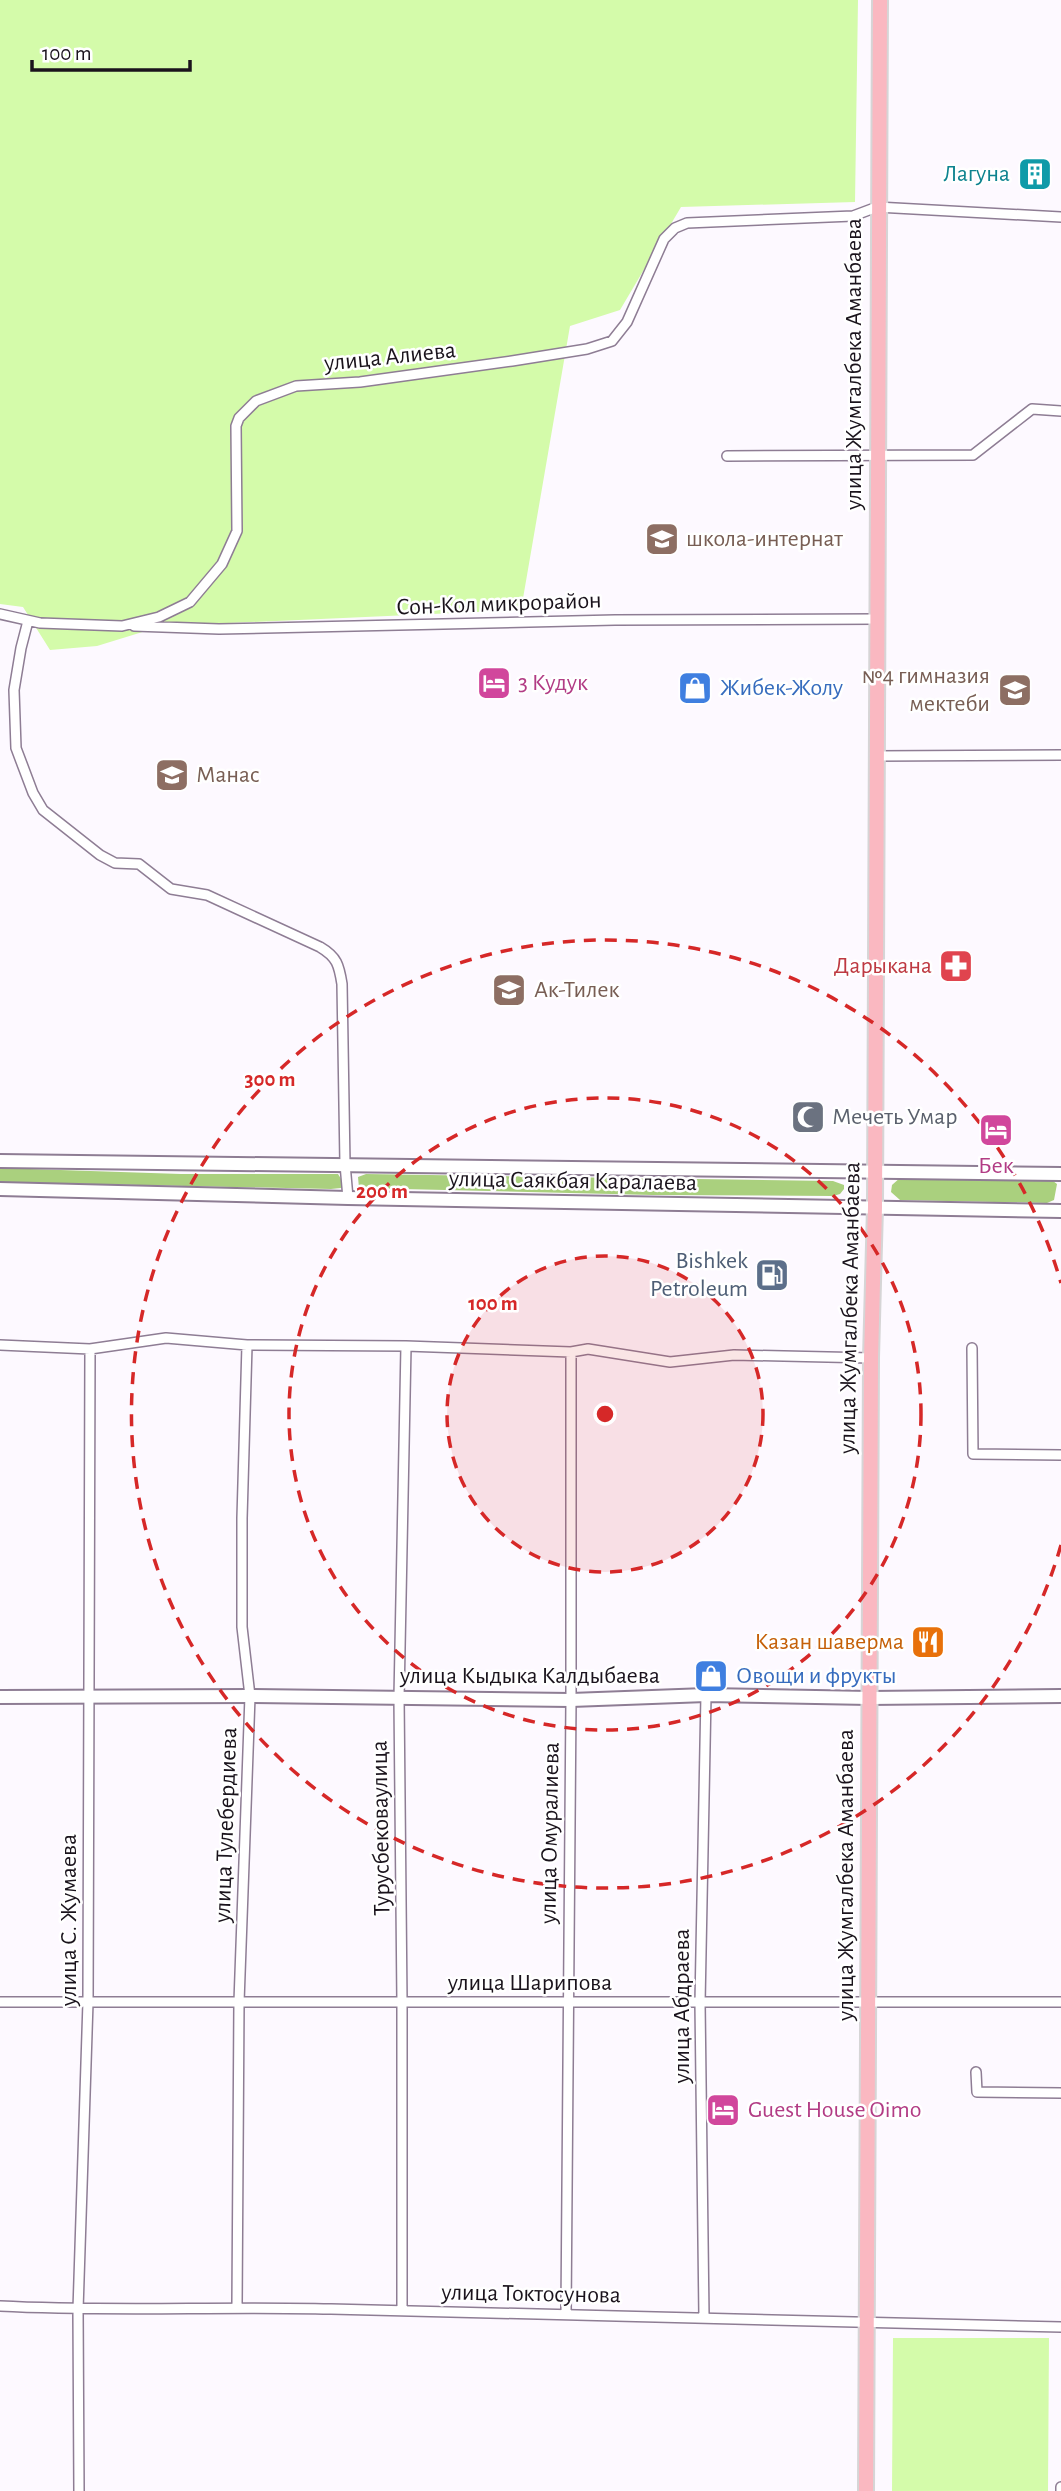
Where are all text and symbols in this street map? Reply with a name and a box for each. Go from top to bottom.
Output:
scale bar [32,28,189,72]
text: 100 m [42,43,92,64]
building icon: Лагуна [1016,155,1054,193]
place label: Лагуна [943,162,1010,186]
street label: улица Жумгалбека Аманбаева [842,218,866,511]
street label: улица Алиева [322,338,457,376]
school or university icon: школа-интернат [643,520,681,558]
place label: школа-интернат [686,527,843,551]
street label: Сон-Кол микрорайон [396,588,602,620]
hotel icon: 3 Кудук [475,664,513,702]
place label: №4 гимназия мектеби [861,664,990,716]
shop icon: Жибек-Жолу [676,669,714,707]
place label: 3 Кудук [518,671,588,695]
school or university icon: №4 гимназия мектеби [996,671,1034,709]
place label: Жибек-Жолу [720,676,844,700]
school or university icon: Манас [153,756,191,794]
place label: Манас [196,763,260,787]
pharmacy icon: Дарыкана [937,947,975,985]
place label: Дарыкана [834,954,932,978]
school or university icon: Ак-Тилек [490,971,528,1009]
place label: Ак-Тилек [534,978,620,1002]
text: 300 m [244,1069,296,1090]
mosque icon: Мечеть Умар [789,1098,827,1136]
place label: Мечеть Умар [832,1105,957,1129]
hotel icon: Бек [977,1111,1015,1149]
place label: Бек [978,1154,1014,1178]
street label: улица Жумгалбека Аманбаева [835,1162,865,1455]
street label: улица Саякбая Каралаева [448,1167,697,1195]
text: 200 m [356,1181,408,1202]
place label: Bishkek Petroleum [650,1249,748,1301]
fuel station icon: Bishkek Petroleum [753,1256,791,1294]
text: 100 m [468,1293,518,1314]
centre of rings [593,1402,617,1426]
restaurant icon: Казан шаверма [909,1623,947,1661]
place label: Казан шаверма [755,1630,904,1654]
shop icon: Овощи и фрукты [692,1657,730,1695]
street label: улица Кыдыка Калдыбаева [399,1664,660,1688]
place label: Овощи и фрукты [736,1664,897,1688]
street label: улица Тулебердиева [211,1727,241,1924]
street label: улица Жумгалбека Аманбаева [834,1729,858,2022]
street label: Турусбековаулица [367,1740,395,1916]
street label: улица Омуралиева [536,1742,564,1925]
street label: улица С. Жумаева [57,1834,81,2007]
street label: улица Абдраева [670,1928,694,2085]
street label: улица Шарипова [447,1971,612,1995]
hotel icon: Guest House Oimo [704,2091,742,2129]
place label: Guest House Oimo [748,2098,922,2122]
street label: улица Токтосунова [440,2280,621,2308]

